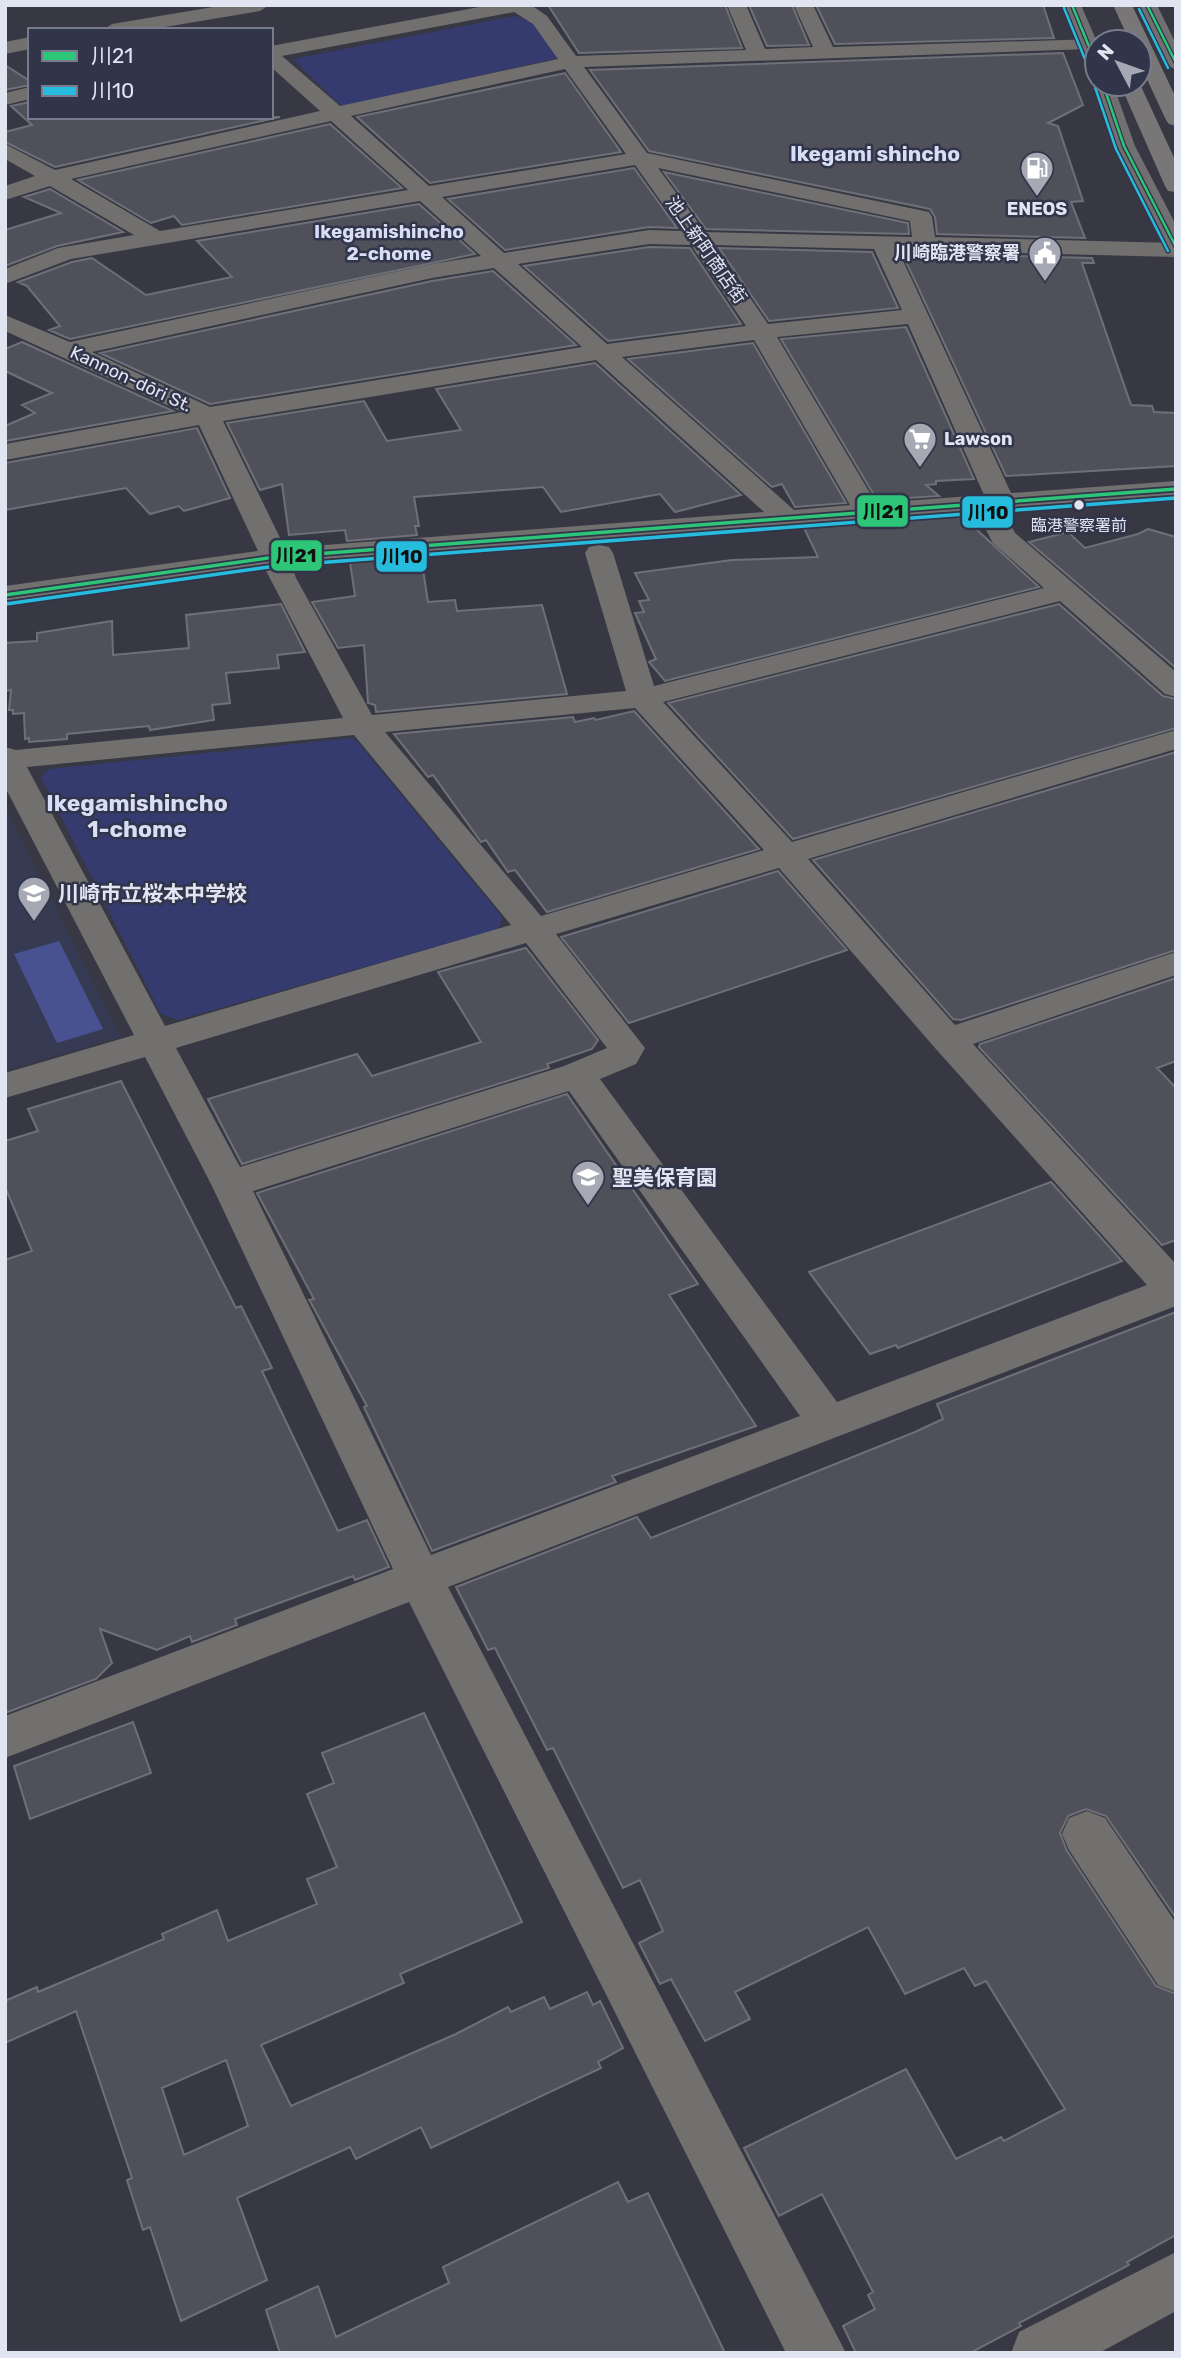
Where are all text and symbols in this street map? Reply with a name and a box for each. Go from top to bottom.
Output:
legend [28,28,273,119]
north arrow [1083,28,1153,98]
text: N [1092,39,1119,65]
text: 川21 [91,43,133,68]
text: 川10 [91,78,134,103]
district label: Ikegami shincho [790,141,960,166]
fuel station icon: ENEOS [1018,149,1056,198]
street label: 池上新町商店街 [661,192,751,308]
place label: ENEOS [1007,198,1067,220]
district label: Ikegamishincho 2-chome [314,220,464,265]
public building icon: 川崎臨港警察署 [1026,234,1064,283]
place label: 川崎臨港警察署 [894,242,1020,264]
street label: Kannon-dōri St. [67,341,195,417]
supermarket icon: Lawson [901,420,939,469]
place label: Lawson [944,428,1013,450]
line badge: 川21 [856,494,909,528]
line badge: 川10 [961,495,1014,529]
marker: 臨港警察署前 [1072,498,1086,512]
text: 川21 [863,500,903,523]
text: 川10 [967,501,1009,524]
place label: 臨港警察署前 [1031,516,1127,535]
line badge: 川21 [270,539,323,572]
line badge: 川10 [375,540,428,573]
text: 川21 [276,544,316,567]
text: 川10 [381,545,423,568]
district label: Ikegamishincho 1-chome [46,789,228,843]
school or university icon: 川崎市立桜本中学校 [15,874,53,923]
place label: 川崎市立桜本中学校 [58,881,247,906]
school or university icon: 聖美保育園 [569,1158,607,1207]
place label: 聖美保育園 [612,1165,717,1190]

